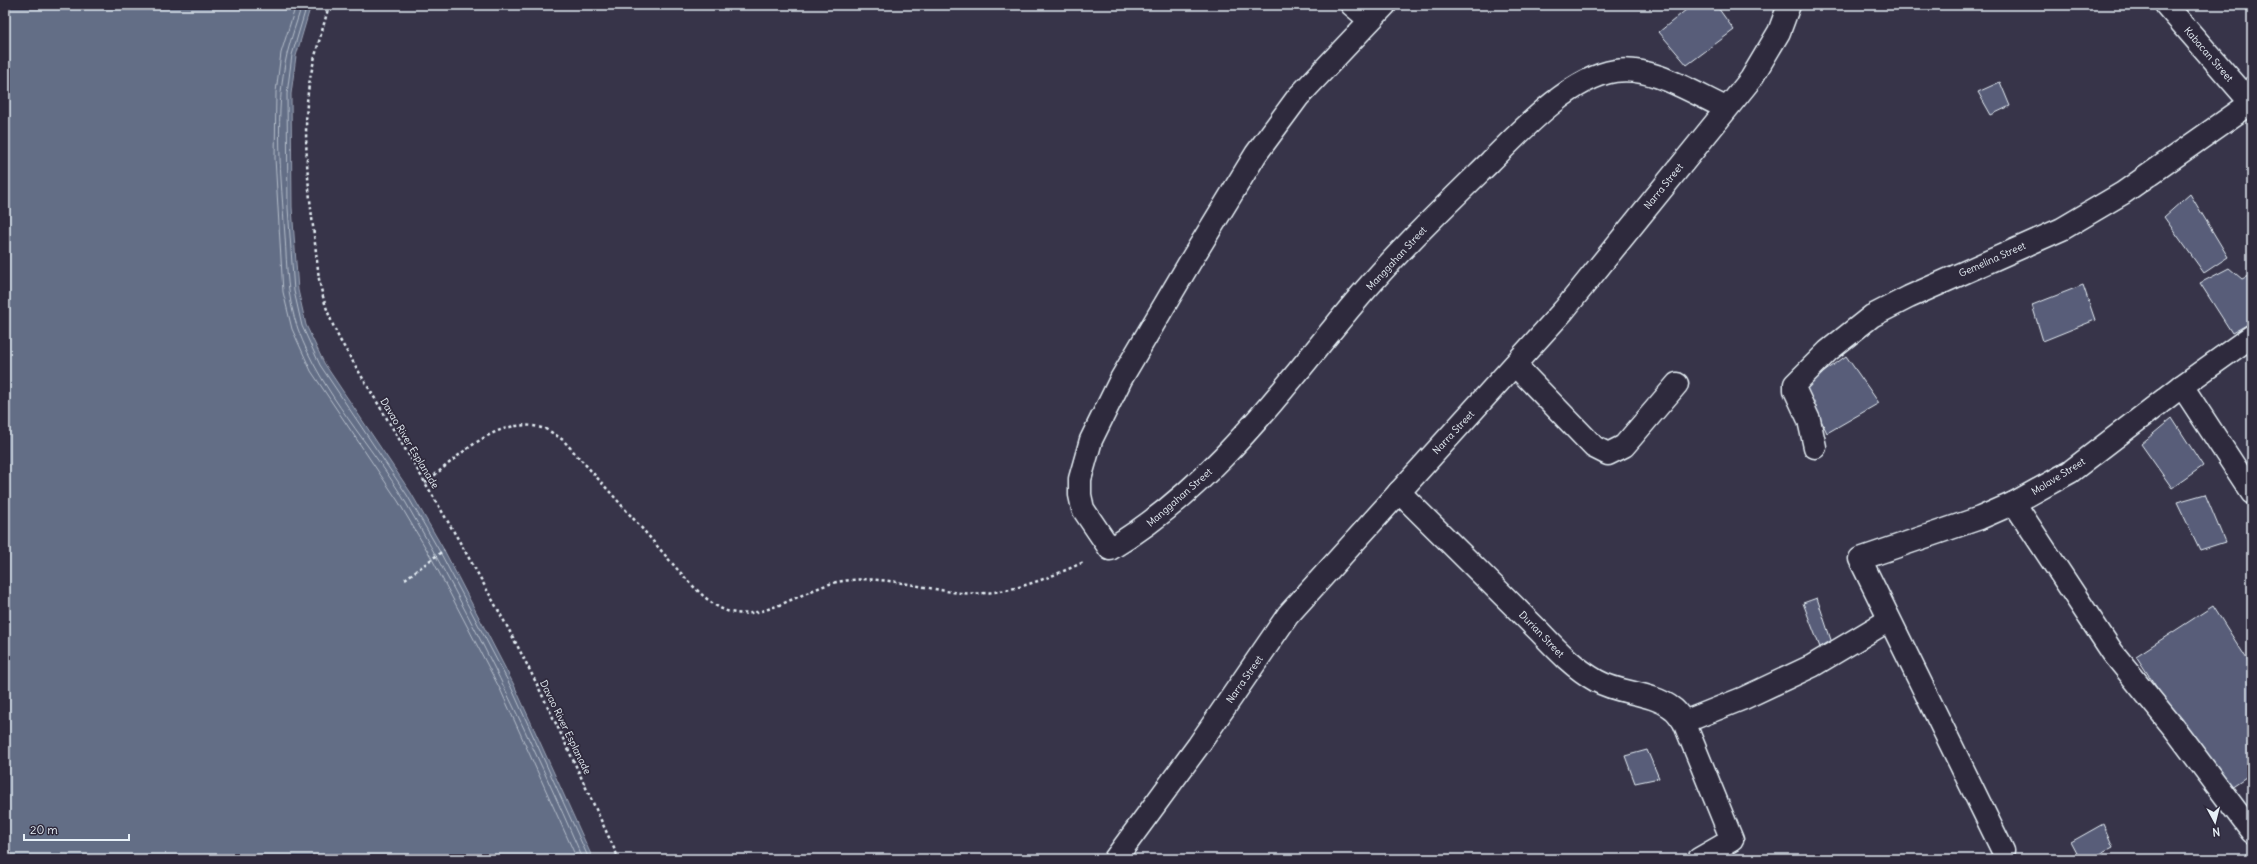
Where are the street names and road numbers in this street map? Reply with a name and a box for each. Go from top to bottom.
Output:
street label: Kabacan Street [2181,24,2236,85]
street label: Narra Street [1641,160,1686,212]
street label: Manggahan Street [1363,223,1430,293]
street label: Gemelina Street [1957,239,2028,280]
street label: Davao River Esplanade [377,396,442,491]
street label: Narra Street [1430,407,1477,457]
street label: Molave Street [2029,454,2088,498]
street label: Manggahan Street [1144,465,1215,529]
street label: Durian Street [1516,608,1568,661]
street label: Narra Street [1223,652,1266,706]
street label: Davao River Esplanade [537,678,594,777]

